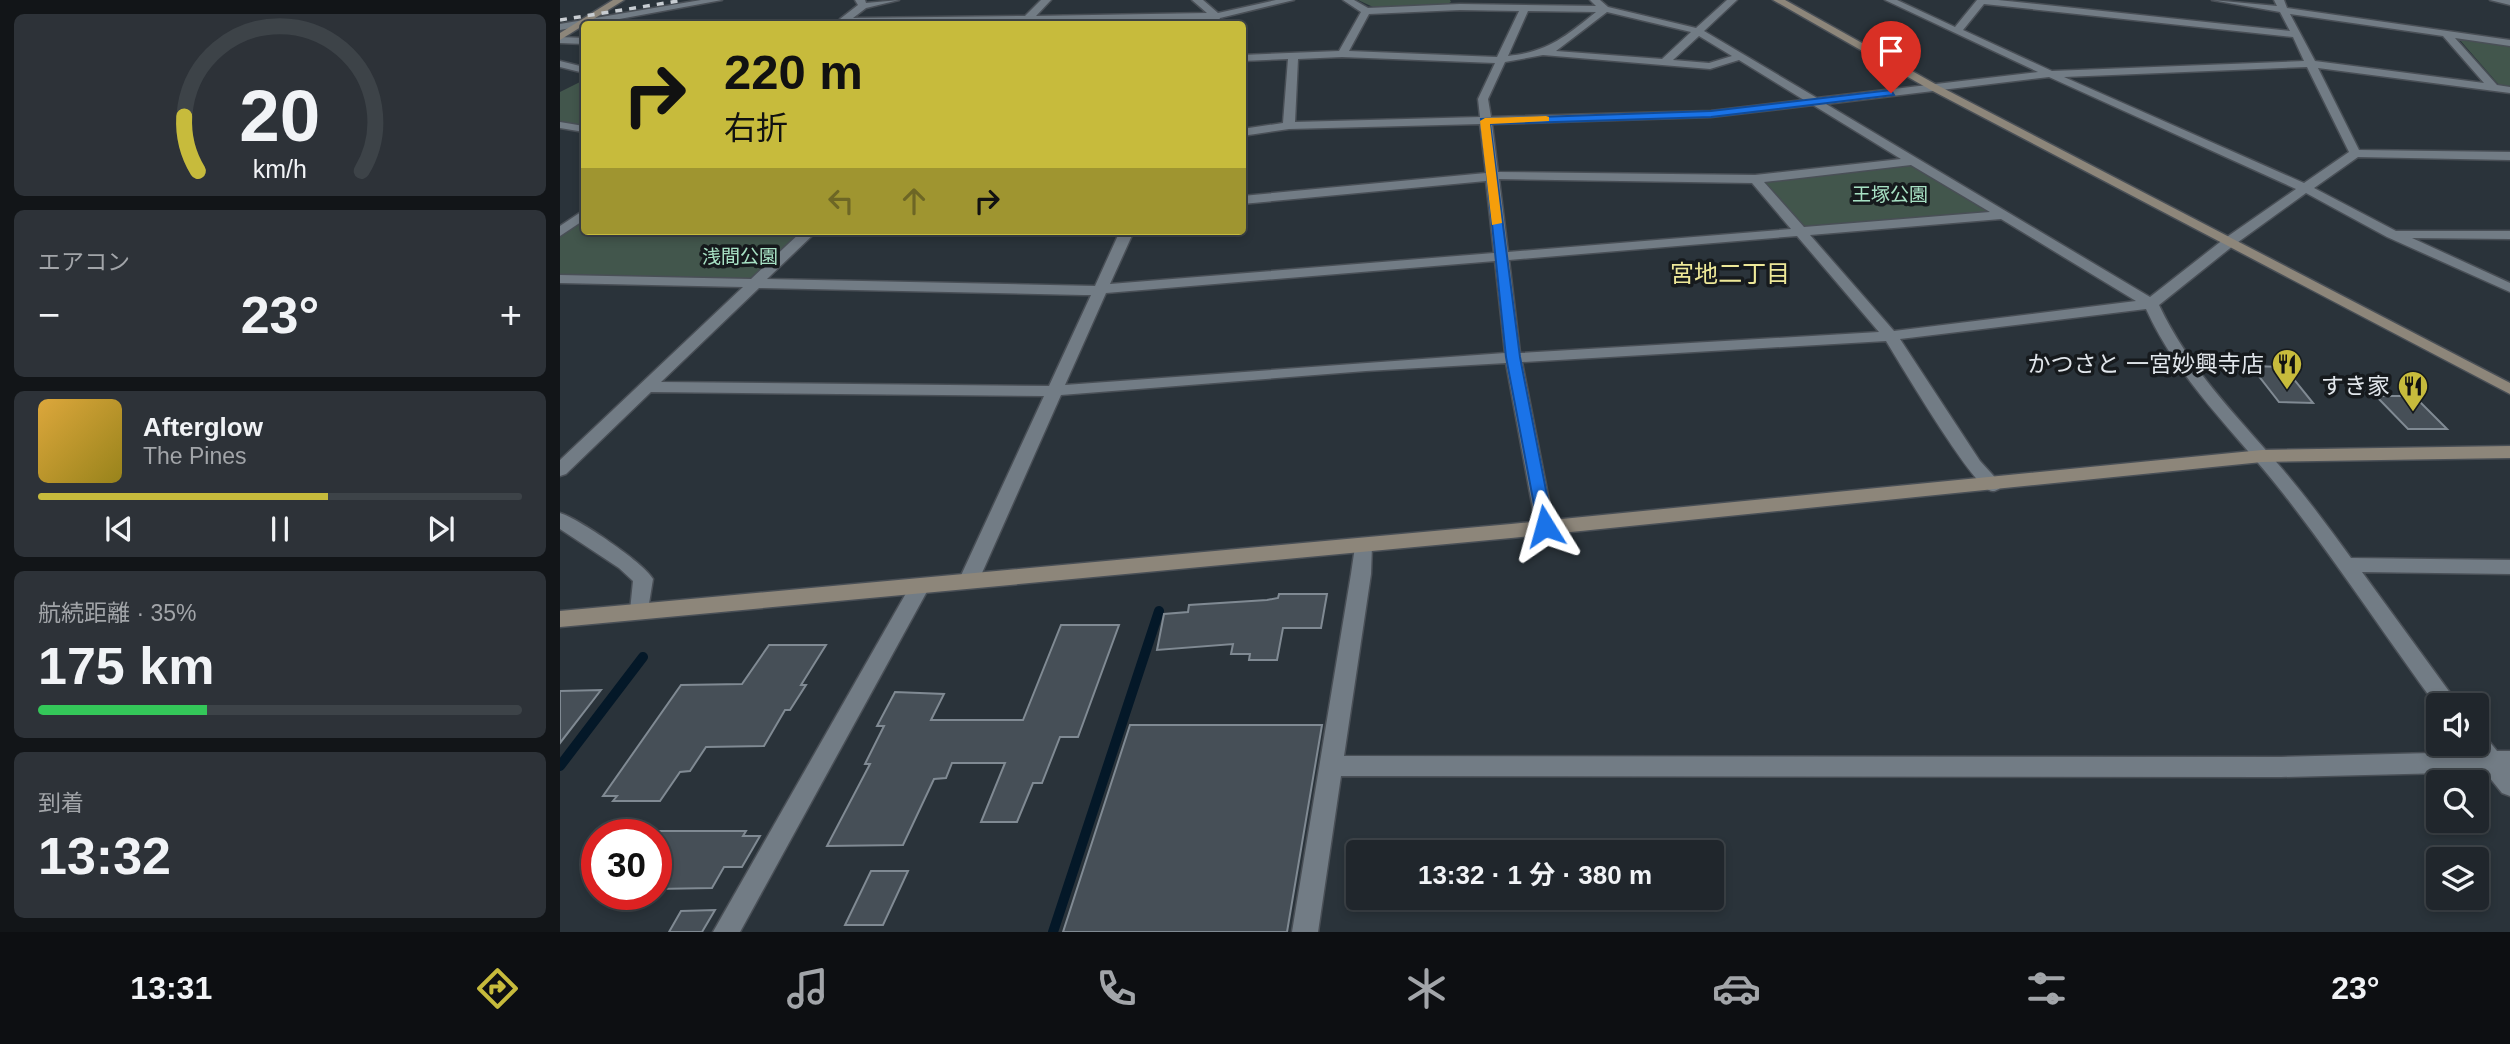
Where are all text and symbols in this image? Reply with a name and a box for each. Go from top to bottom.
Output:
pin [1861,21,1921,93]
icon: arrive [1872,32,1910,70]
text: 220 m [724,45,863,99]
icon: right [609,49,700,140]
text: 20 [240,75,320,156]
text: 右折 [724,110,788,146]
text: km/h [253,155,307,183]
icon: left [822,182,860,220]
icon: ahead [895,182,933,220]
icon: right [968,182,1006,220]
park label: 王塚公園 [1852,184,1928,205]
park label: 浅間公園 [702,246,778,267]
text: エアコン [38,249,130,275]
district label: 宮地二丁目 [1670,260,1790,287]
text: 23° [241,286,319,344]
text: − [38,294,60,336]
text: + [500,294,522,336]
restaurant icon: かつさと 一宮妙興寺店 [2270,347,2304,391]
place label: かつさと 一宮妙興寺店 [2028,351,2264,377]
restaurant icon: すき家 [2396,369,2430,413]
place label: すき家 [2321,373,2390,399]
text: Afterglow [143,412,263,442]
text: The Pines [143,443,247,469]
position arrow [1508,489,1582,563]
icon: previous [100,510,138,548]
icon: pause [261,510,299,548]
icon: next [422,510,460,548]
text: 航続距離 · 35% [38,600,196,626]
text: 175 km [38,637,214,695]
map controls [2426,693,2489,910]
button: sound [2426,693,2489,756]
button: search [2426,770,2489,833]
text: 到着 [38,790,84,816]
speed limit sign: 30 [581,819,672,910]
text: 13:32 [38,827,171,885]
button: layers [2426,847,2489,910]
text: 13:32 · 1 分 · 380 m [1418,860,1652,890]
icon: directions [473,964,522,1013]
icon: music [783,964,832,1013]
icon: phone [1092,964,1141,1013]
icon: climate [1402,964,1451,1013]
icon: car [1712,964,1761,1013]
icon: filters [2022,964,2071,1013]
text: 13:31 [130,970,212,1006]
text: 23° [2331,970,2380,1006]

